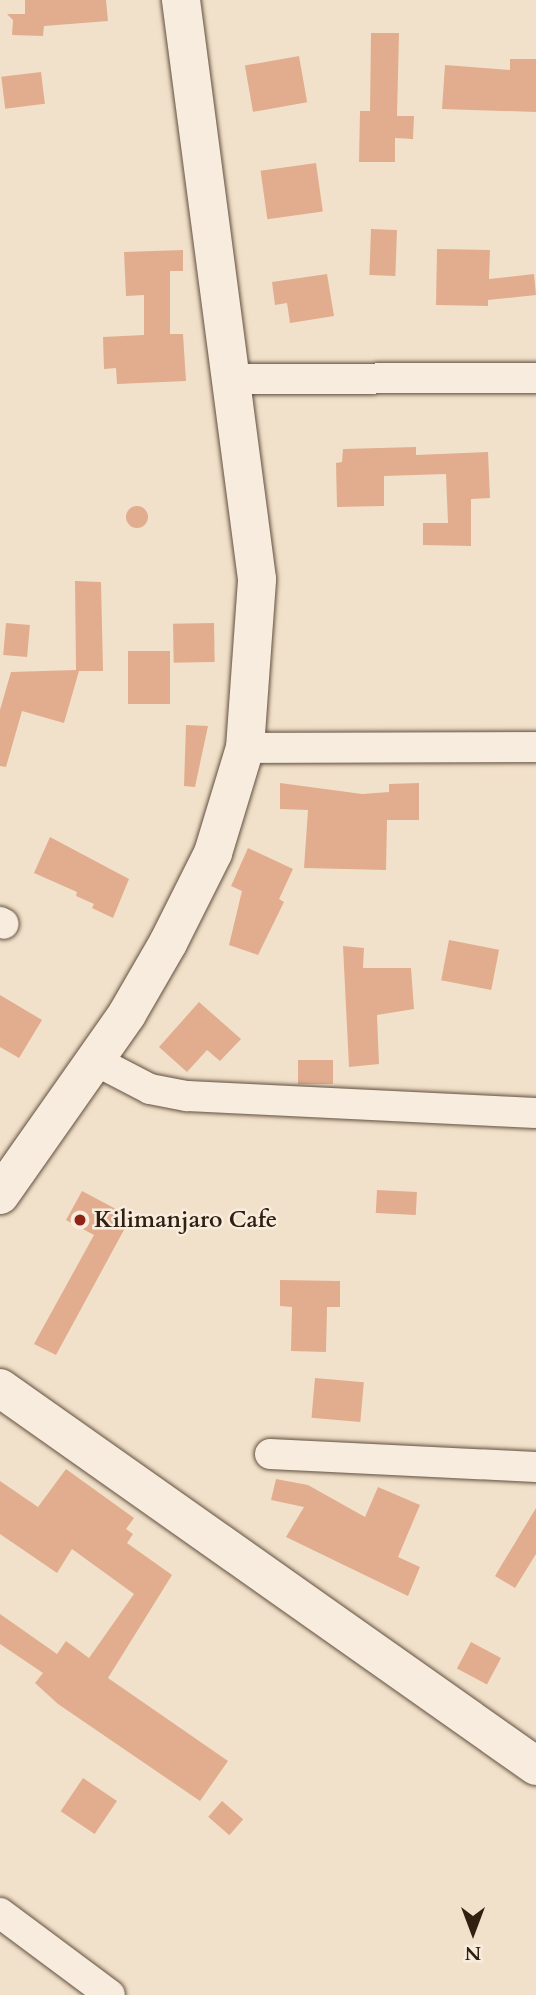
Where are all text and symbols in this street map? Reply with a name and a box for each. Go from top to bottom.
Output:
place label: Kilimanjaro Cafe [94,1206,277,1234]
marker: Kilimanjaro Cafe [72,1212,88,1228]
north arrow [438,1897,508,1967]
text: N [465,1940,481,1966]

